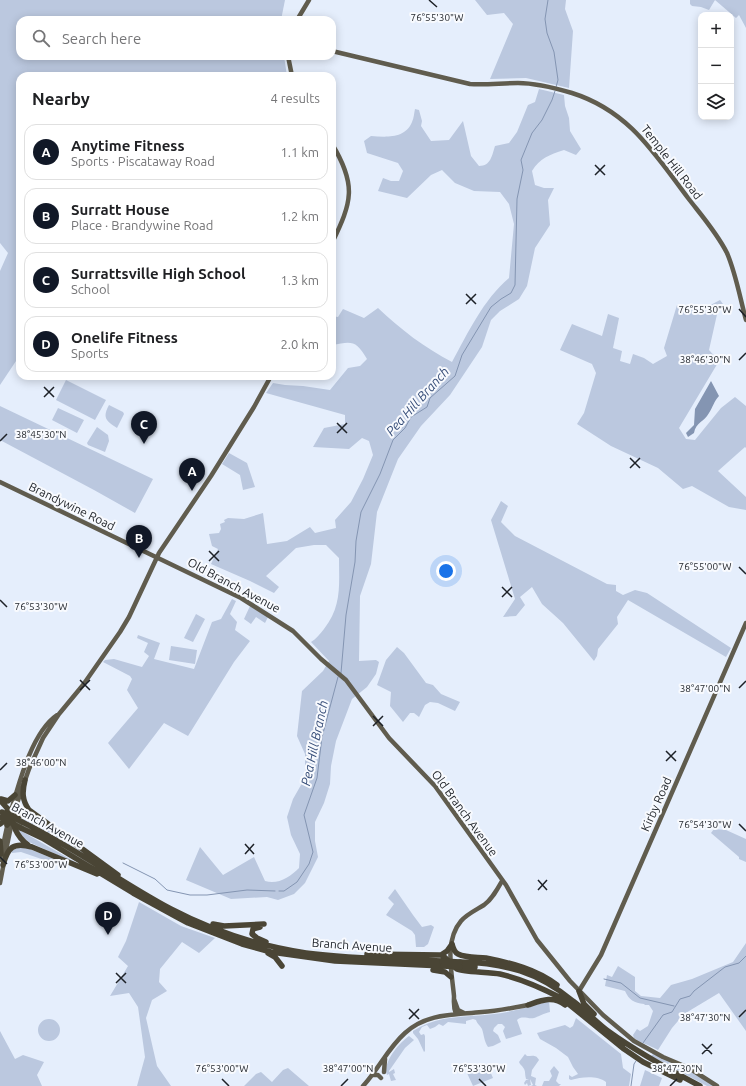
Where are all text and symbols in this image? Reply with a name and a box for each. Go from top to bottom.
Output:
text: 76°55'30"W [411,12,463,23]
map controls [698,12,734,120]
button: + [698,12,734,48]
search box [16,16,336,60]
icon: search [30,27,52,49]
text: Search here [62,30,141,47]
button: − [698,48,734,84]
button: layers [698,84,734,120]
text: Nearby [32,89,90,108]
text: 4 results [270,91,320,105]
street label: Temple Hill Road [639,122,705,202]
text: Anytime Fitness [71,137,184,154]
text: A [41,145,51,159]
text: 1.1 km [280,145,319,159]
text: Sports · Piscataway Road [71,154,215,168]
text: Surratt House [71,201,170,218]
text: B [42,209,50,223]
text: 1.2 km [280,209,319,223]
text: Place · Brandywine Road [71,218,213,232]
text: Surrattsville High School [71,265,246,282]
text: C [42,273,50,287]
text: 1.3 km [280,273,319,287]
text: School [71,282,110,296]
text: 76°55'30"W [679,304,731,315]
text: Onelife Fitness [71,329,178,346]
text: D [41,337,51,351]
text: 2.0 km [280,337,319,351]
text: Sports [71,346,109,360]
text: 38°46'30"N [680,354,730,365]
water label: Pea Hill Branch [383,364,451,438]
pin: C [131,411,157,444]
text: 38°45'30"N [16,429,66,440]
pin: A [179,458,205,491]
street label: Brandywine Road [27,479,117,533]
pin: B [126,525,152,558]
street label: Old Branch Avenue [185,555,283,615]
your location [436,561,456,581]
text: 76°55'00"W [679,561,731,572]
text: 76°53'30"W [15,601,67,612]
text: 38°47'00"N [680,683,730,694]
water label: Pea Hill Branch [298,699,330,787]
text: 38°46'00"N [16,757,66,768]
street label: Old Branch Avenue [429,768,501,858]
street label: Kirby Road [638,775,674,833]
street label: Branch Avenue [10,800,86,850]
text: 76°54'30"W [679,819,731,830]
text: 76°53'00"W [15,859,67,870]
pin: D [95,902,121,935]
street label: Branch Avenue [311,936,393,954]
text: 38°47'30"N [680,1012,730,1023]
text: 76°53'00"W [196,1063,248,1074]
text: 38°47'00"N [323,1063,373,1074]
text: 76°53'30"W [453,1063,505,1074]
text: 38°47'30"N [652,1063,702,1074]

